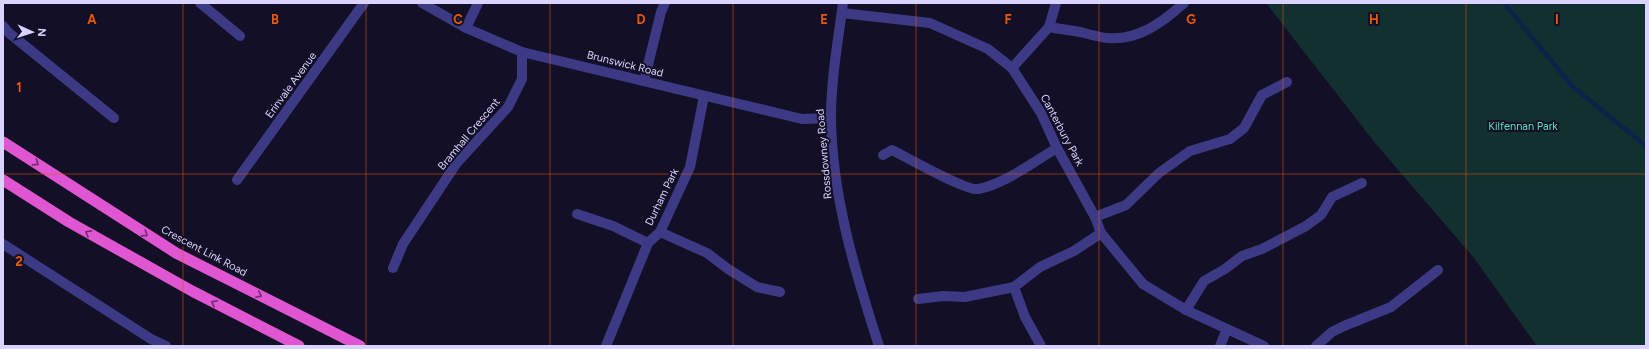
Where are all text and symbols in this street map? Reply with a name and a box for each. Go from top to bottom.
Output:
north arrow [12,12,52,52]
text: A [87,12,97,27]
text: B [271,12,279,27]
text: C [453,12,463,27]
text: D [636,12,646,27]
text: E [820,12,828,27]
text: F [1004,12,1012,27]
text: G [1186,12,1196,27]
text: H [1369,12,1379,27]
text: I [1555,12,1559,27]
text: N [35,28,48,37]
street label: Brunswick Road [585,48,665,80]
street label: Erinvale Avenue [263,49,319,121]
text: 1 [16,80,22,95]
street label: Canterbury Park [1038,92,1087,169]
street label: Bramhall Crescent [435,95,503,173]
street label: Rossdowney Road [814,108,834,200]
park label: Kilfennan Park [1488,120,1558,133]
one-way arrow [32,158,39,166]
street label: Durham Park [643,166,682,228]
street label: Crescent Link Road [159,223,249,279]
one-way arrow [141,229,148,236]
one-way arrow [85,230,92,237]
text: 2 [15,254,23,269]
one-way arrow [255,290,263,298]
one-way arrow [211,300,219,307]

